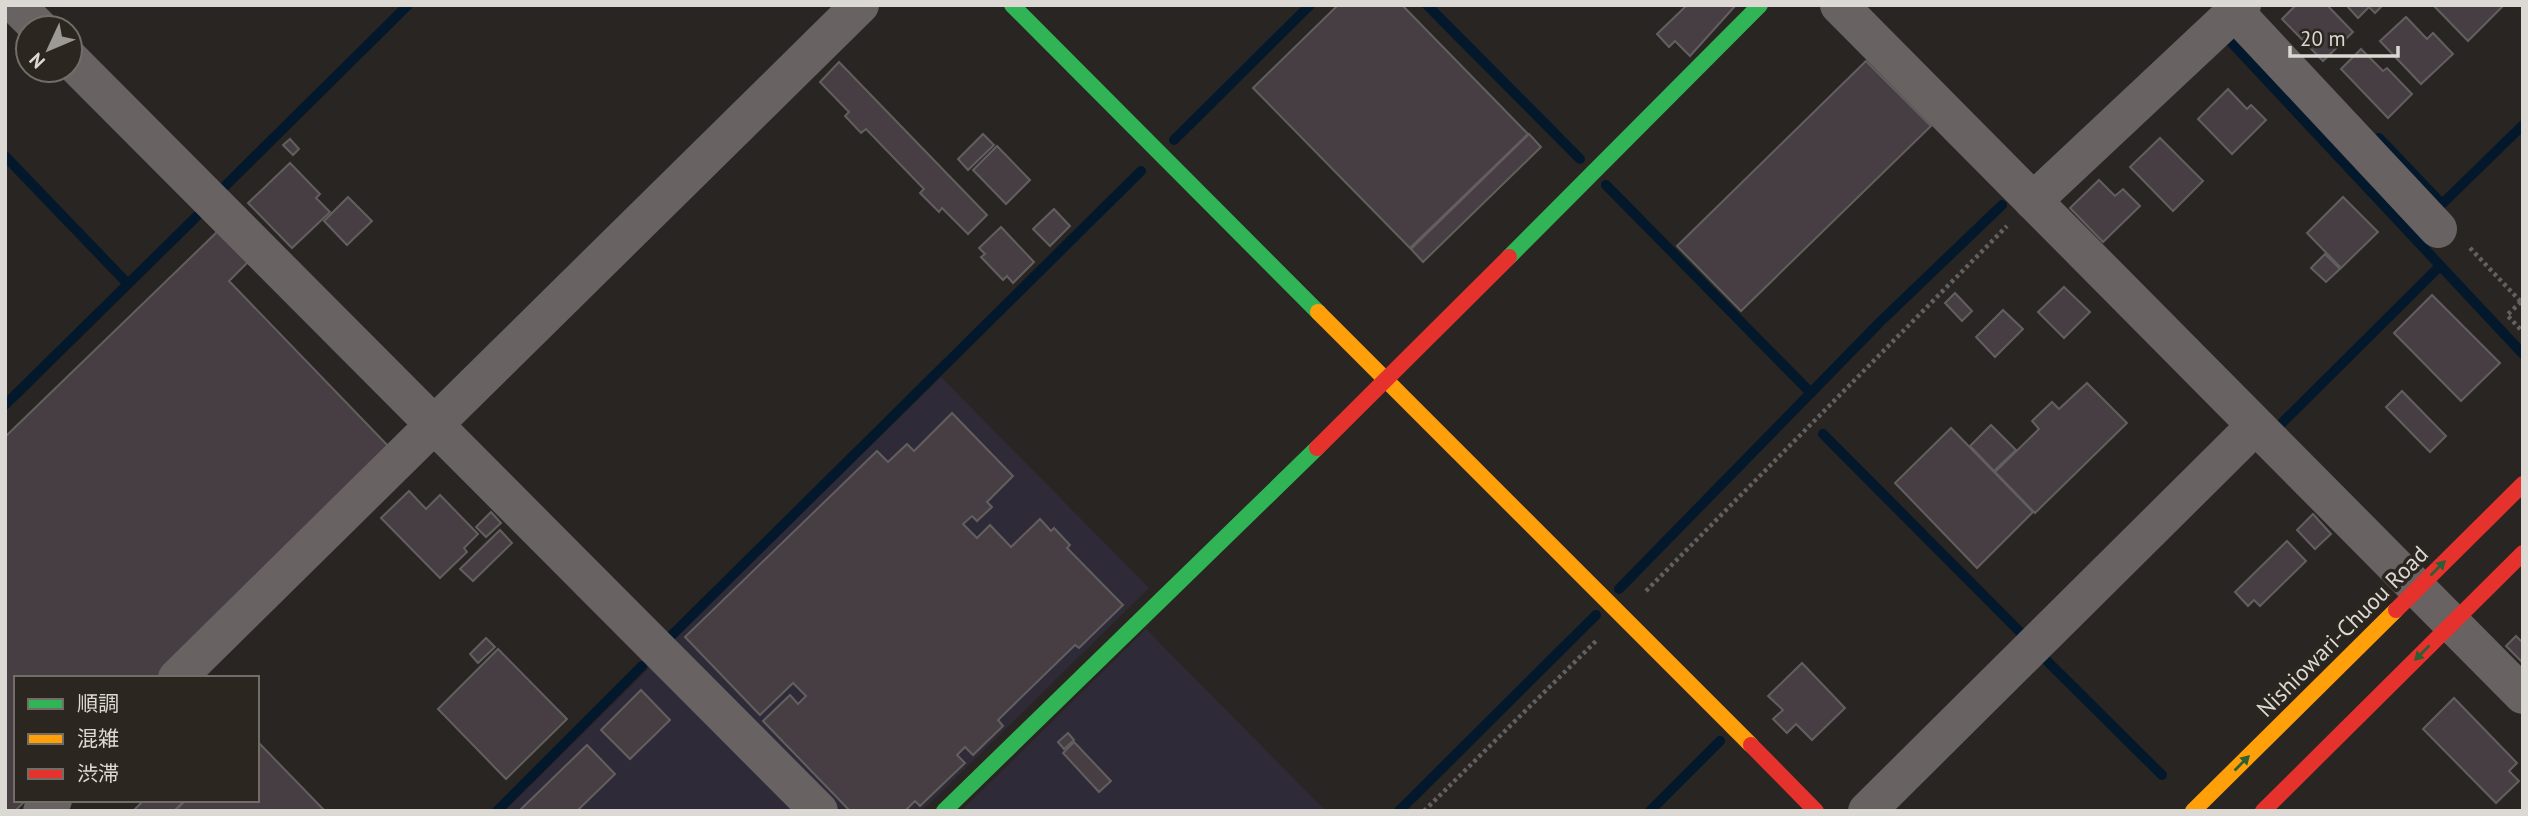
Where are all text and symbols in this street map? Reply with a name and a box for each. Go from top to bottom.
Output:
north arrow [14,14,84,84]
scale bar [2290,14,2398,58]
text: 20 m [2300,25,2346,52]
text: N [24,48,50,74]
street label: Nishiowari-Chuou Road [2250,539,2434,723]
one-way arrow [2430,560,2446,576]
one-way arrow [2414,645,2430,661]
legend [14,676,259,802]
text: 順調 [77,690,119,717]
text: 混雑 [77,725,119,752]
one-way arrow [2233,754,2250,771]
text: 渋滞 [77,760,119,787]

